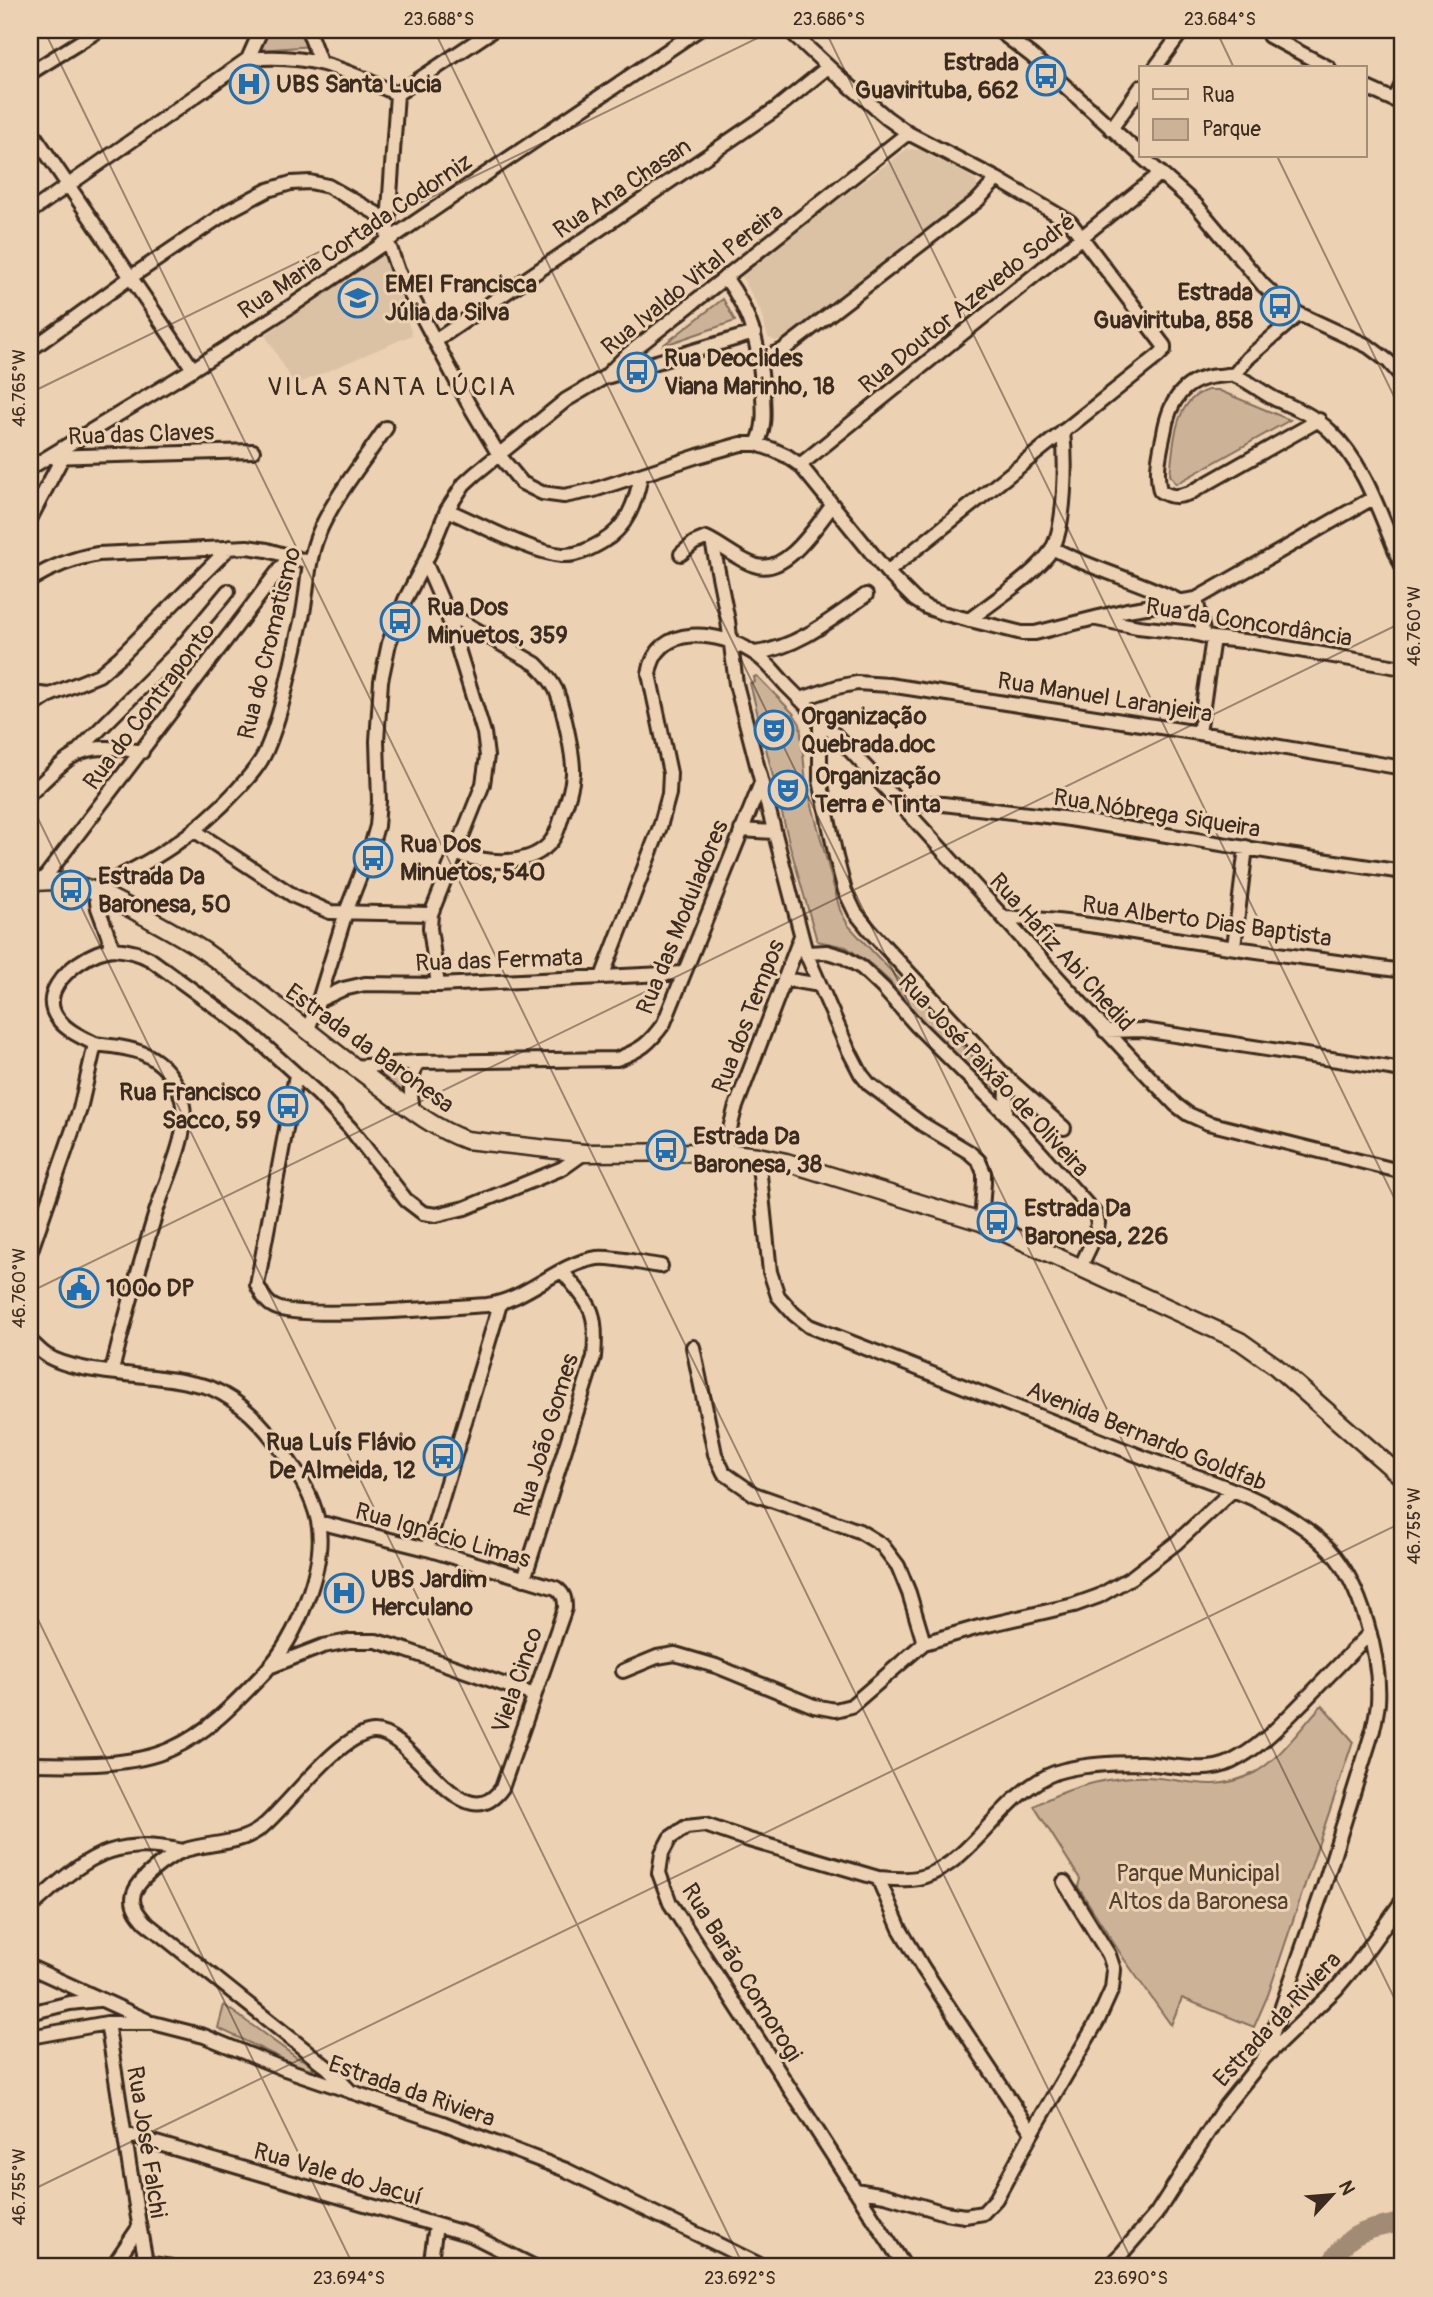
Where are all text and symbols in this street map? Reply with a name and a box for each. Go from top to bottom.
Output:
text: 23.688°S [404,8,474,31]
text: 23.686°S [793,8,865,31]
text: 23.684°S [1184,8,1256,31]
place label: Estrada Guavirituba, 662 [855,48,1019,105]
bus stop icon: Estrada Guavirituba, 662 [1025,55,1067,97]
hospital icon: UBS Santa Lucia [228,63,270,105]
legend [1139,66,1366,158]
place label: UBS Santa Lucia [276,70,442,99]
text: Rua [1202,82,1235,109]
text: Parque [1202,116,1261,143]
street label: Rua Ana Chasan [548,132,697,245]
street label: Rua Maria Cortada Codorniz [233,147,478,326]
street label: Rua Ivaldo Vital Pereira [596,197,789,362]
street label: Rua Doutor Azevedo Sodré [853,207,1081,400]
place label: EMEI Francisca Júlia da Silva [385,270,537,327]
school or university icon: EMEI Francisca Júlia da Silva [337,277,379,319]
place label: Estrada Guavirituba, 858 [1093,278,1253,335]
bus stop icon: Estrada Guavirituba, 858 [1259,285,1301,327]
place label: Rua Deoclides Viana Marinho, 18 [664,344,835,401]
text: 46.765°W [8,349,31,427]
bus stop icon: Rua Deoclides Viana Marinho, 18 [616,351,658,393]
district label: VILA SANTA LÚCIA [267,371,517,403]
street label: Rua das Claves [67,417,215,452]
street label: Rua do Cromatismo [232,544,307,742]
text: 46.760°W [1403,586,1426,666]
street label: Rua da Concordância [1144,592,1354,653]
place label: Rua Dos Minuetos, 359 [427,593,568,650]
bus stop icon: Rua Dos Minuetos, 359 [379,600,421,642]
street label: Rua do Contraponto [77,617,222,796]
street label: Rua Manuel Laranjeira [995,666,1214,729]
place label: Organização Quebrada.doc [801,702,936,759]
theatre icon: Organização Quebrada.doc [753,709,795,751]
place label: Organização Terra e Tinta [814,762,941,819]
theatre icon: Organização Terra e Tinta [767,769,809,811]
street label: Rua Nóbrega Siqueira [1051,783,1263,844]
street label: Rua das Moduladores [630,816,735,1019]
place label: Rua Dos Minuetos, 540 [400,830,546,887]
bus stop icon: Rua Dos Minuetos, 540 [352,837,394,879]
place label: Estrada Da Baronesa, 50 [98,862,231,919]
street label: Rua Hafiz Abi Chedid [983,867,1140,1037]
bus stop icon: Estrada Da Baronesa, 50 [50,869,92,911]
street label: Rua Alberto Dias Baptista [1080,890,1334,953]
street label: Rua dos Tempos [706,935,791,1097]
street label: Rua das Fermata [415,943,583,978]
street label: Rua José Paixão de Oliveira [892,968,1095,1183]
street label: Estrada da Baronesa [280,977,460,1119]
place label: Rua Francisco Sacco, 59 [119,1078,261,1135]
bus stop icon: Rua Francisco Sacco, 59 [267,1085,309,1127]
place label: Estrada Da Baronesa, 38 [693,1122,822,1179]
bus stop icon: Estrada Da Baronesa, 38 [645,1129,687,1171]
place label: Estrada Da Baronesa, 226 [1024,1194,1168,1251]
bus stop icon: Estrada Da Baronesa, 226 [976,1201,1018,1243]
text: 46.760°W [8,1248,31,1328]
public building icon: 100º DP [58,1267,100,1309]
place label: 100º DP [106,1274,195,1303]
street label: Rua João Gomes [508,1350,585,1520]
street label: Avenida Bernardo Goldfab [1022,1375,1271,1498]
place label: Rua Luís Flávio De Almeida, 12 [266,1428,416,1485]
bus stop icon: Rua Luís Flávio De Almeida, 12 [422,1435,464,1477]
text: 46.755°W [1403,1487,1426,1565]
street label: Rua Ignácio Limas [352,1497,534,1574]
place label: UBS Jardim Herculano [371,1565,487,1622]
hospital icon: UBS Jardim Herculano [323,1572,365,1614]
street label: Viela Cinco [486,1623,549,1737]
park label: Parque Municipal Altos da Baronesa [1108,1859,1288,1916]
street label: Rua Barão Comorogi [675,1878,808,2067]
street label: Estrada da Riviera [1207,1946,1347,2093]
street label: Estrada da Riviera [325,2049,499,2134]
street label: Rua José Falchi [120,2064,173,2220]
street label: Rua Vale do Jacuí [250,2137,425,2212]
text: 46.755°W [8,2148,31,2226]
north arrow [1296,2160,1366,2230]
text: N [1333,2177,1360,2199]
text: 23.694°S [313,2267,385,2290]
text: 23.692°S [704,2267,776,2290]
text: 23.690°S [1094,2267,1168,2290]

